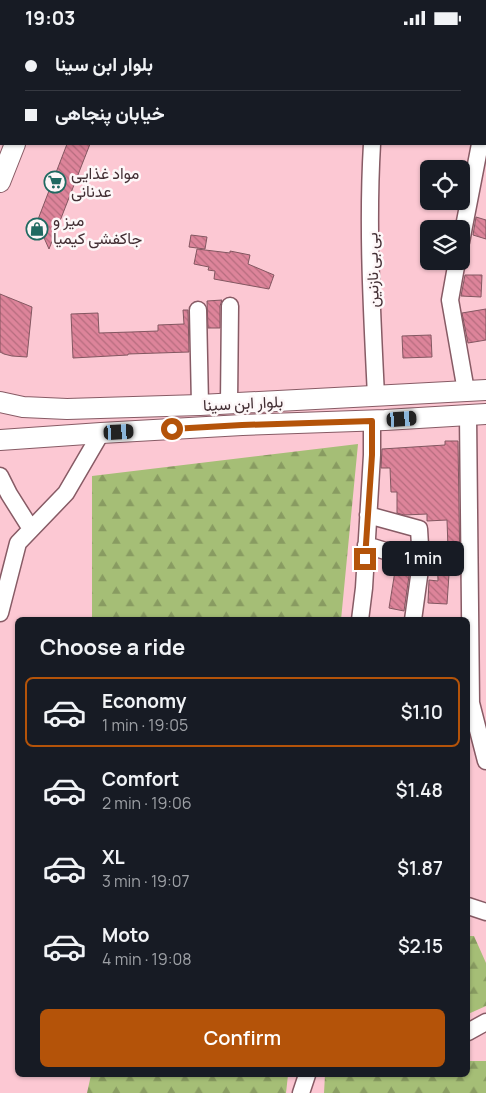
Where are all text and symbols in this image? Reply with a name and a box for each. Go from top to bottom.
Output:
text: 19:03 [25,5,75,31]
text: بلوار ابن سینا [55,51,153,77]
text: خیابان پنجاهی [55,100,165,126]
map controls [420,160,470,270]
button: locate [420,160,470,210]
place label: مواد غذایی عدنانی [71,162,139,202]
supermarket icon: مواد غذایی عدنانی [43,170,67,194]
place label: میز و جاکفشی کیمیا [53,209,142,249]
shop icon: میز و جاکفشی کیمیا [25,217,49,241]
button: layers [420,220,470,270]
street label: بی بی نازنین [360,232,384,308]
street label: بلوار ابن سینا [202,390,284,416]
car [386,410,417,428]
route start [161,418,183,440]
car [103,424,134,440]
callout: 1 min [382,541,465,577]
text: 1 min [404,547,442,569]
route end [354,548,376,570]
text: Choose a ride [40,632,185,662]
text: Economy [102,688,186,714]
icon: car [42,690,87,735]
text: $1.10 [401,699,443,725]
text: 1 min · 19:05 [102,714,188,736]
text: Comfort [102,766,179,792]
icon: car [42,768,87,813]
text: $1.48 [396,777,443,803]
text: 2 min · 19:06 [102,792,192,814]
text: XL [102,844,125,870]
icon: car [42,846,87,891]
text: $1.87 [397,855,443,881]
text: 3 min · 19:07 [102,870,190,892]
text: Moto [102,922,149,948]
icon: car [42,924,87,969]
text: $2.15 [398,933,443,959]
text: 4 min · 19:08 [102,948,191,970]
button: Confirm [40,1009,445,1067]

